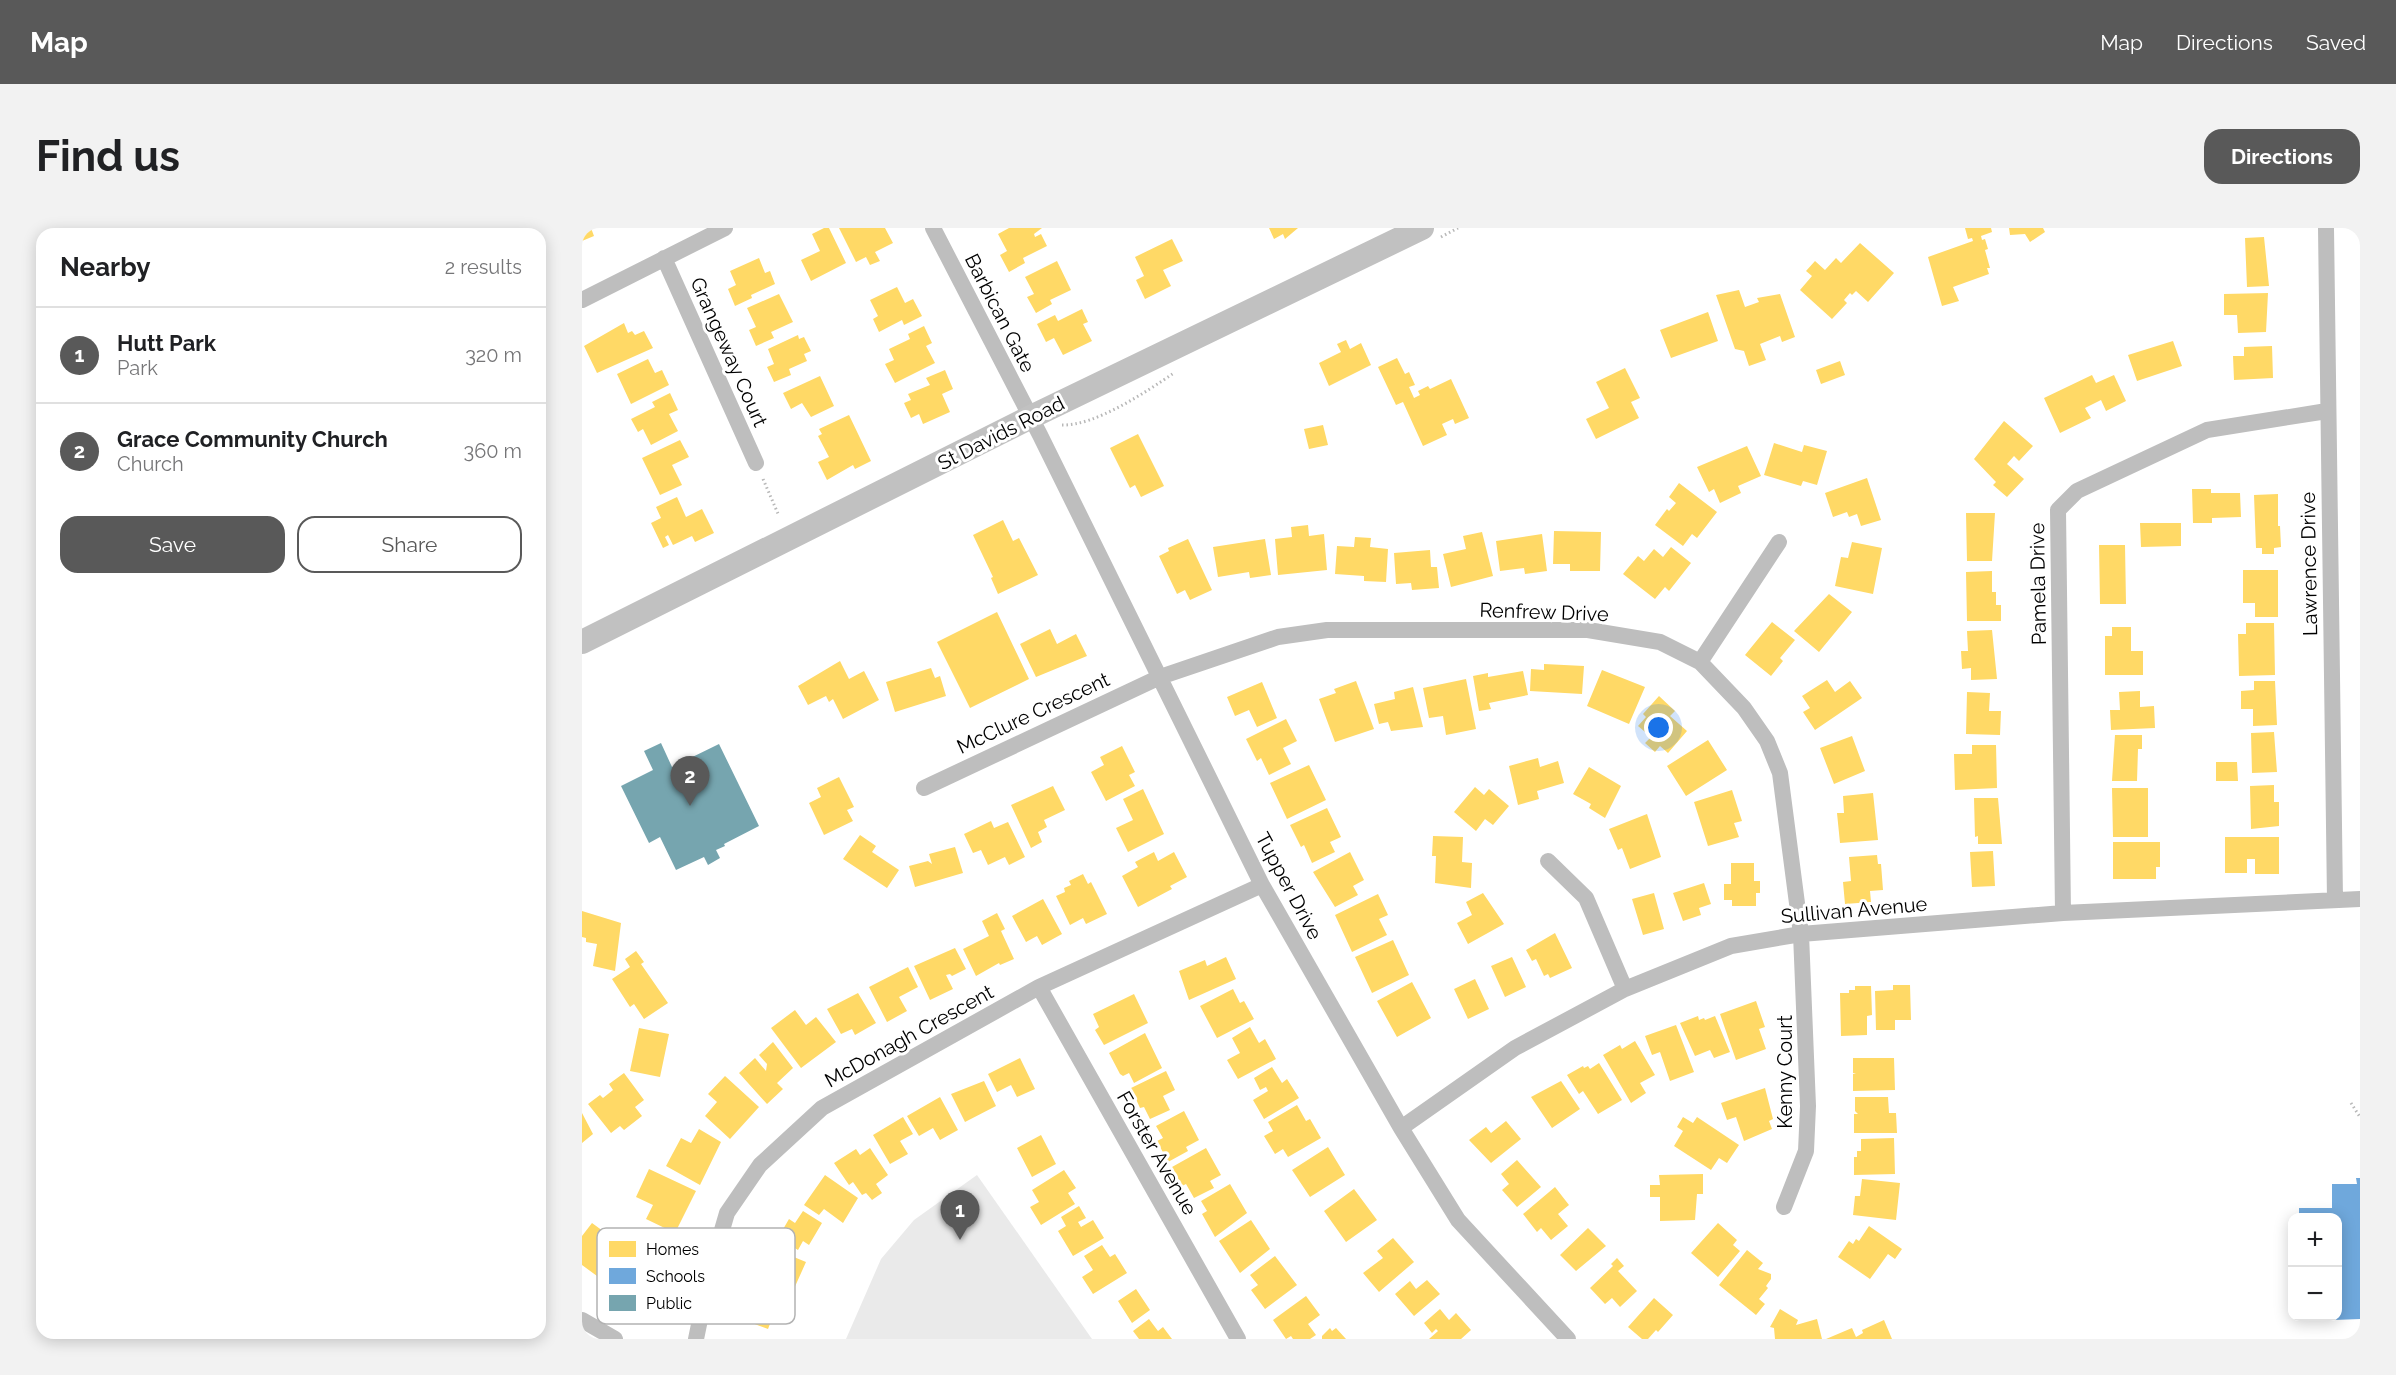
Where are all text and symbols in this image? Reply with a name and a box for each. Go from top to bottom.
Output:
text: Map [30,26,88,59]
text: Map [2100,30,2143,55]
text: Directions [2176,30,2273,55]
text: Saved [2306,30,2366,55]
button: Directions [2204,129,2360,184]
text: Find us [36,132,180,181]
street label: Barbican Gate [960,250,1040,377]
text: Nearby [60,252,150,282]
text: 2 results [445,255,522,279]
street label: Grangeway Court [685,274,773,431]
text: Hutt Park [117,330,216,356]
text: 1 [75,343,84,367]
text: 320 m [465,343,522,367]
text: Park [117,356,158,380]
street label: St Davids Road [934,391,1068,475]
text: Grace Community Church [117,426,388,452]
text: 2 [74,439,85,463]
text: 360 m [464,439,522,463]
text: Church [117,452,184,476]
street label: Lawrence Drive [2296,492,2322,636]
button: Save [60,516,285,573]
button: Share [297,516,522,573]
street label: Pamela Drive [2025,522,2051,645]
street label: Renfrew Drive [1479,598,1609,626]
street label: McClure Crescent [953,667,1113,759]
your location [1644,713,1673,742]
pin: 2 [670,756,710,806]
street label: Tupper Drive [1251,828,1327,944]
street label: Sullivan Avenue [1780,892,1928,928]
street label: McDonagh Crescent [821,980,998,1092]
street label: Kenny Court [1773,1015,1797,1129]
street label: Forster Avenue [1112,1087,1202,1219]
pin: 1 [940,1190,980,1240]
map controls [2288,1213,2342,1321]
button: + [2288,1213,2342,1267]
legend [597,1228,795,1324]
text: Homes [646,1240,699,1259]
text: Schools [646,1267,705,1286]
button: − [2288,1267,2342,1321]
text: Public [646,1294,692,1313]

